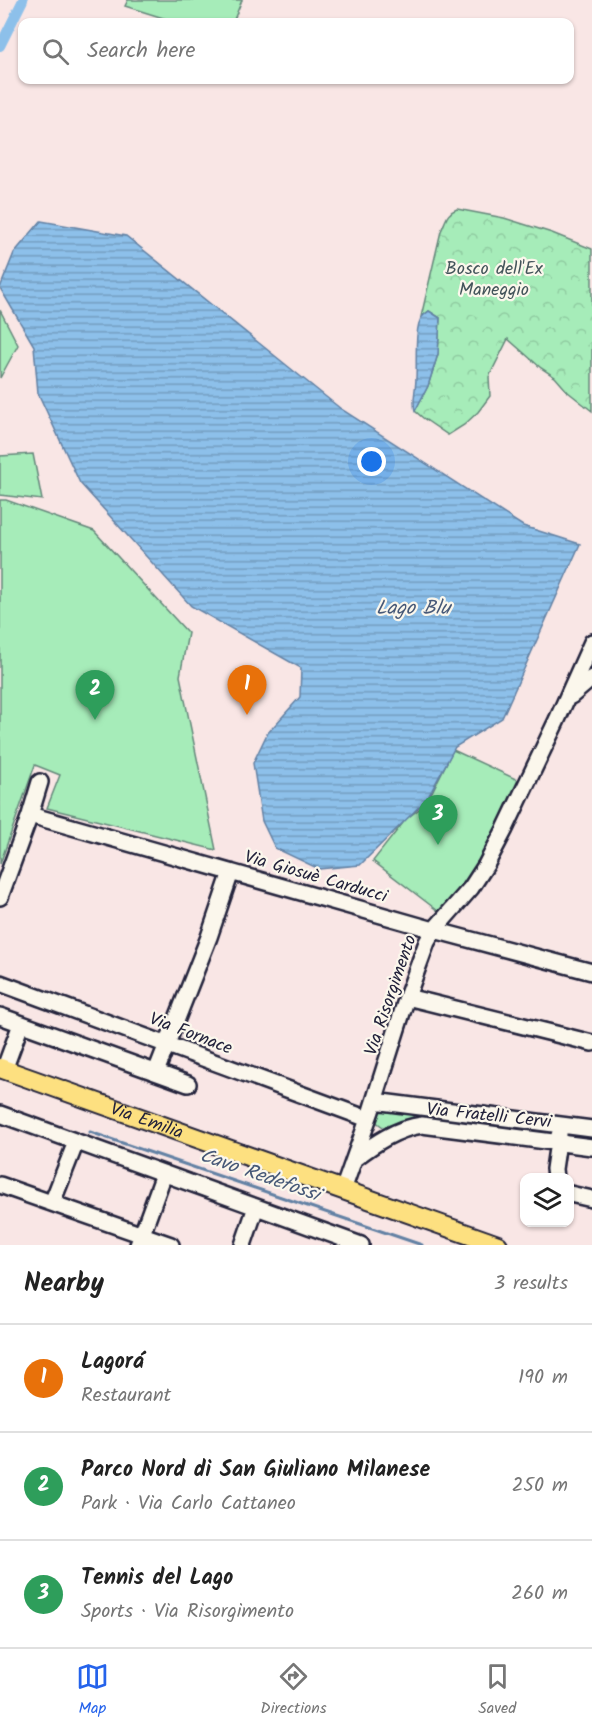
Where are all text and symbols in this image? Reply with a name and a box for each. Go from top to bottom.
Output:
search box [18,18,574,84]
text: Search here [87,34,195,69]
icon: search [39,35,72,68]
park label: Bosco dell'Ex Maneggio [445,255,543,305]
your location [357,447,386,476]
water label: Lago Blu [376,593,452,625]
pin: 1 [228,666,266,715]
pin: 2 [76,670,115,720]
pin: 3 [418,796,458,845]
street label: Via Giosuè Carducci [241,843,391,912]
street label: Via Risorgimento [357,931,426,1060]
street label: Via Fornace [145,1005,236,1064]
street label: Via Emilia [106,1095,187,1148]
street label: Via Fratelli Cervi [425,1096,553,1138]
water label: Cavo Redefossi [195,1140,328,1213]
map controls [520,1173,574,1227]
button: layers [520,1173,574,1227]
text: Nearby [24,1263,104,1305]
text: 3 results [494,1268,568,1300]
text: Lagorá [81,1345,144,1380]
text: 1 [40,1362,47,1394]
text: 190 m [518,1362,568,1394]
text: Restaurant [81,1380,171,1412]
text: Parco Nord di San Giuliano Milanese [81,1453,430,1488]
text: 2 [38,1470,49,1502]
text: 250 m [512,1470,568,1502]
text: Park · Via Carlo Cattaneo [81,1488,296,1520]
text: Tennis del Lago [81,1561,233,1596]
text: 3 [38,1578,49,1610]
text: 260 m [511,1578,568,1610]
text: Sports · Via Risorgimento [81,1596,294,1628]
tab: Map [76,1660,109,1721]
tab: Directions [260,1660,327,1721]
tab: Saved [478,1660,516,1721]

